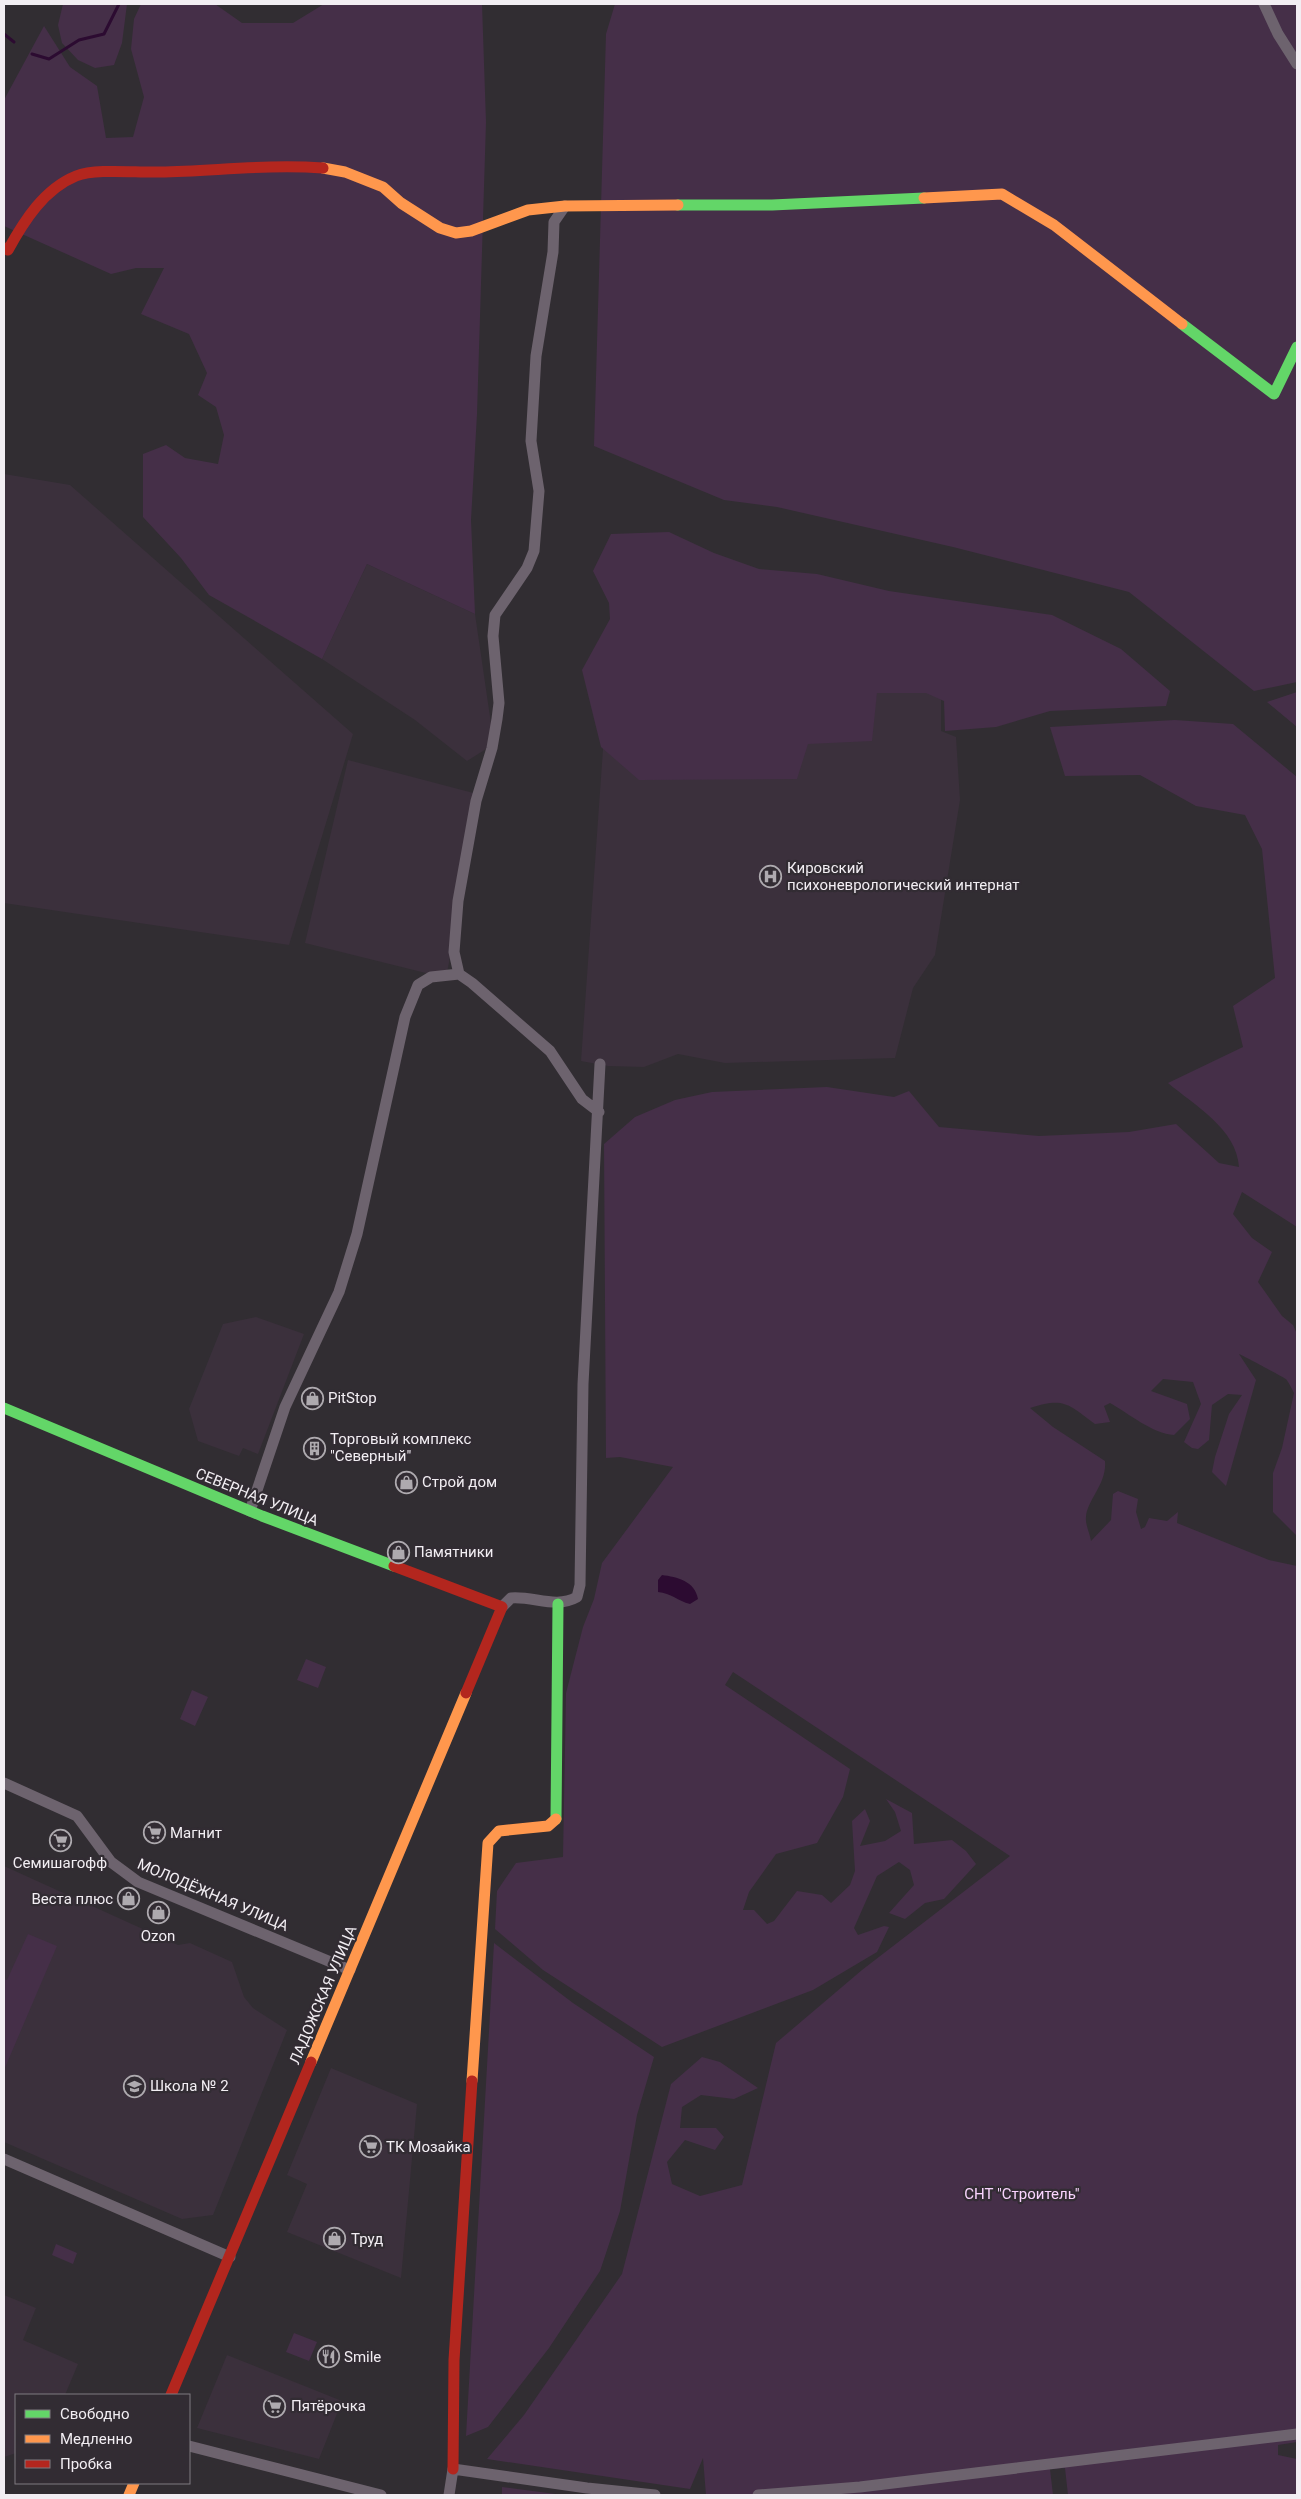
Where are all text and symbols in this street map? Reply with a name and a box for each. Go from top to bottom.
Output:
place label: Кировский психоневрологический интернат [787,859,1020,894]
hospital icon: Кировский психоневрологический интернат [759,865,783,889]
shop icon: PitStop [300,1386,324,1410]
place label: PitStop [328,1389,377,1407]
place label: Торговый комплекс "Северный" [330,1430,471,1465]
building icon: Торговый комплекс "Северный" [302,1436,326,1460]
street label: СЕВЕРНАЯ УЛИЦА [193,1464,321,1530]
shop icon: Строй дом [394,1470,418,1494]
place label: Строй дом [422,1473,497,1491]
shop icon: Памятники [386,1540,410,1564]
place label: Памятники [414,1543,494,1561]
supermarket icon: Магнит [142,1821,166,1845]
place label: Магнит [170,1824,222,1842]
supermarket icon: Семишагофф [48,1828,72,1852]
place label: Семишагофф [13,1854,107,1872]
street label: МОЛОДЁЖНАЯ УЛИЦА [135,1855,291,1935]
shop icon: Веста плюс [117,1887,141,1911]
place label: Веста плюс [31,1890,113,1908]
shop icon: Ozon [146,1901,170,1925]
street label: ЛАДОЖСКАЯ УЛИЦА [286,1923,360,2067]
place label: Ozon [141,1927,175,1945]
school or university icon: Школа № 2 [122,2074,146,2098]
place label: Школа № 2 [150,2077,229,2095]
supermarket icon: ТК Мозайка [358,2135,382,2159]
place label: ТК Мозайка [386,2138,471,2156]
park label: СНТ "Строитель" [964,2185,1080,2203]
shop icon: Труд [323,2227,347,2251]
place label: Труд [351,2230,383,2248]
restaurant icon: Smile [316,2345,340,2369]
place label: Smile [344,2348,381,2366]
legend [15,2394,190,2484]
supermarket icon: Пятёрочка [263,2394,287,2418]
place label: Пятёрочка [291,2397,366,2415]
text: Свободно [60,2405,129,2423]
text: Медленно [60,2430,133,2448]
text: Пробка [60,2455,112,2473]

